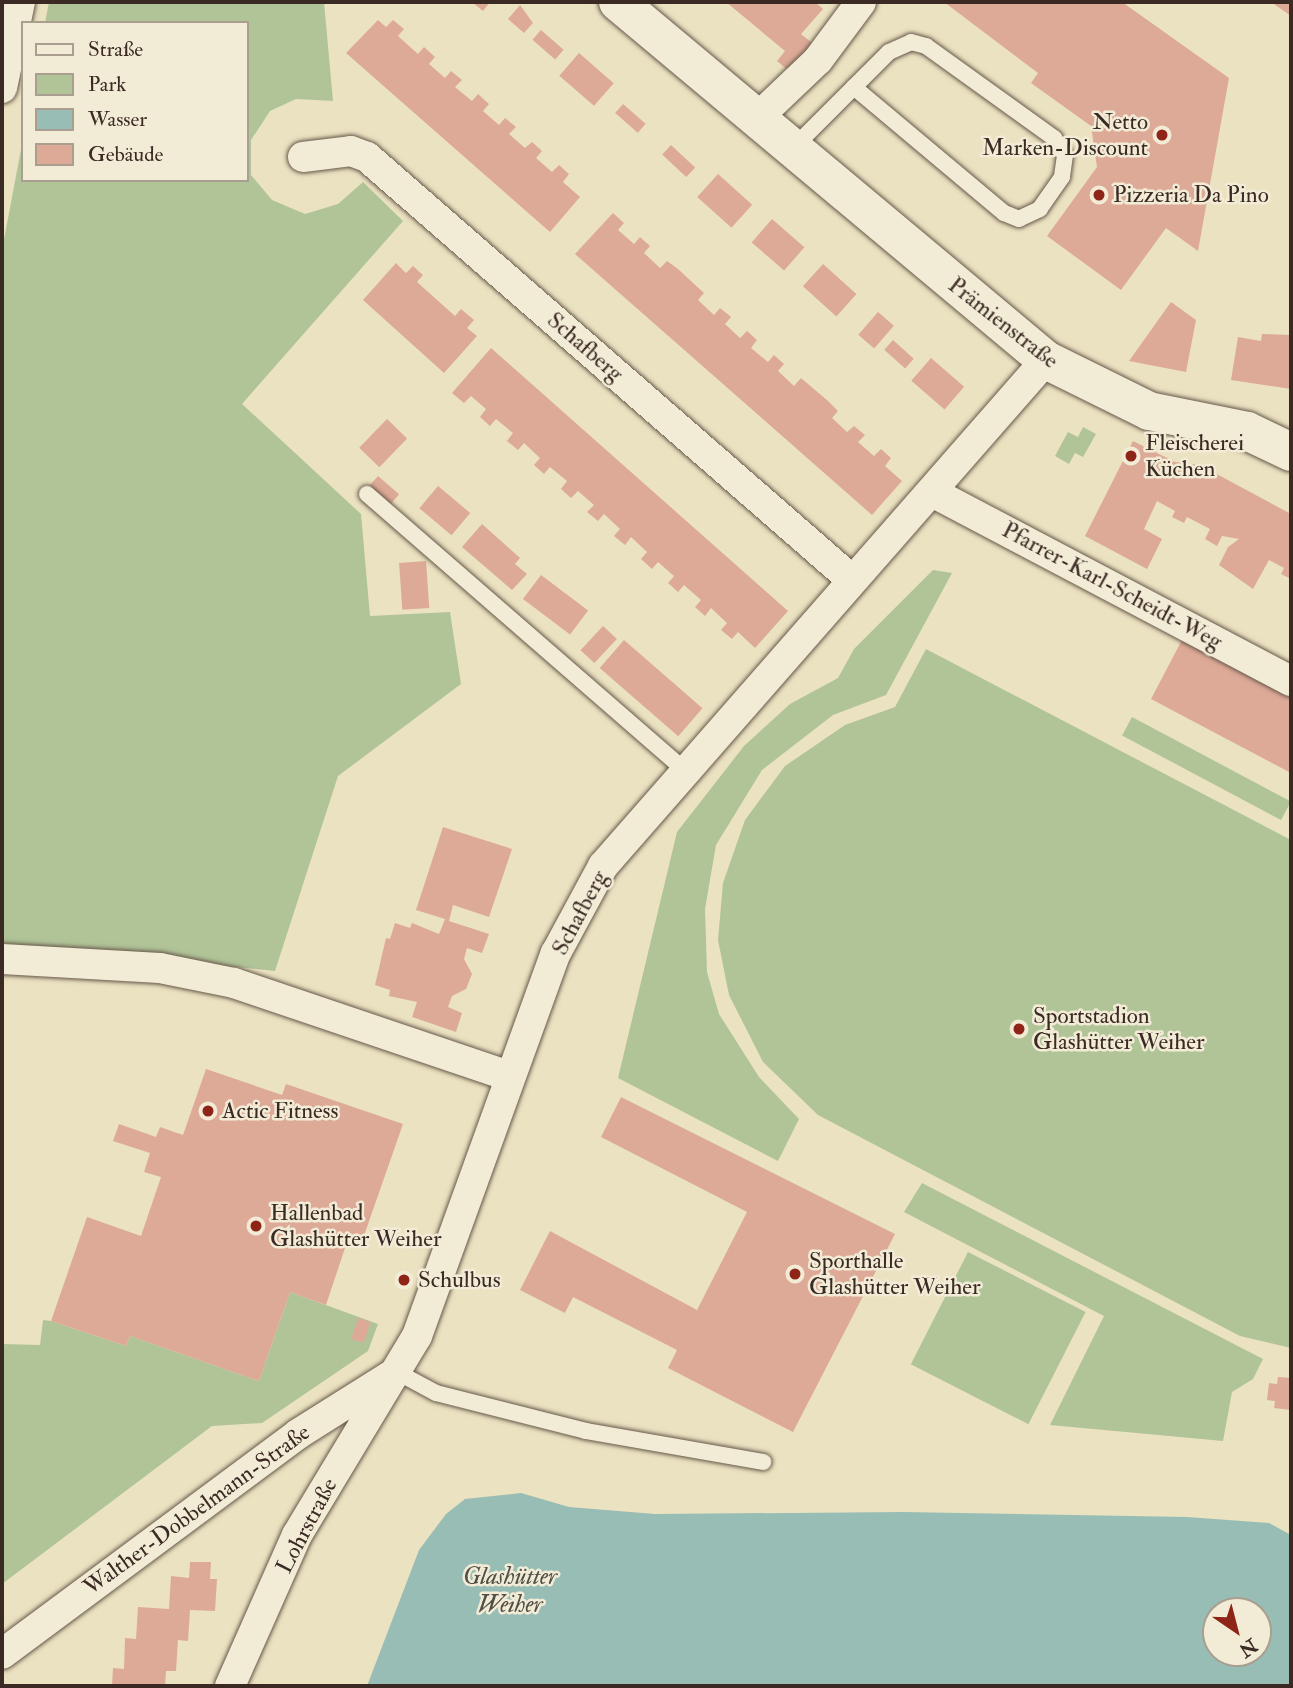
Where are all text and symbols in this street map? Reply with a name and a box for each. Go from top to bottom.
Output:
legend [21,21,248,182]
text: Straße [88,36,143,63]
text: Park [88,71,126,98]
text: Wasser [88,106,147,133]
place label: Netto Marken-Discount [982,108,1148,162]
marker: Netto Marken-Discount [1154,127,1170,143]
text: Gebäude [88,141,163,168]
place label: Pizzeria Da Pino [1113,181,1269,209]
marker: Pizzeria Da Pino [1091,187,1107,203]
street label: Prämienstraße [942,271,1064,375]
street label: Schafberg [541,306,629,388]
place label: Fleischerei Küchen [1145,429,1244,483]
marker: Fleischerei Küchen [1123,448,1139,464]
street label: Pfarrer-Karl-Scheidt-Weg [997,516,1227,656]
street label: Schafberg [546,866,614,960]
place label: Sportstadion Glashütter Weiher [1033,1002,1204,1056]
marker: Sportstadion Glashütter Weiher [1011,1021,1027,1037]
place label: Actic Fitness [222,1097,338,1125]
marker: Actic Fitness [200,1103,216,1119]
place label: Hallenbad Glashütter Weiher [270,1199,441,1253]
marker: Hallenbad Glashütter Weiher [248,1218,264,1234]
place label: Sporthalle Glashütter Weiher [809,1247,980,1301]
place label: Schulbus [418,1266,501,1294]
marker: Sporthalle Glashütter Weiher [787,1266,803,1282]
marker: Schulbus [396,1272,412,1288]
street label: Walther-Dobbelmann-Straße [78,1419,316,1601]
street label: Lohrstraße [270,1474,344,1578]
water label: Glashütter Weiher [463,1563,557,1619]
north arrow [1202,1597,1272,1667]
text: N [1234,1633,1262,1662]

